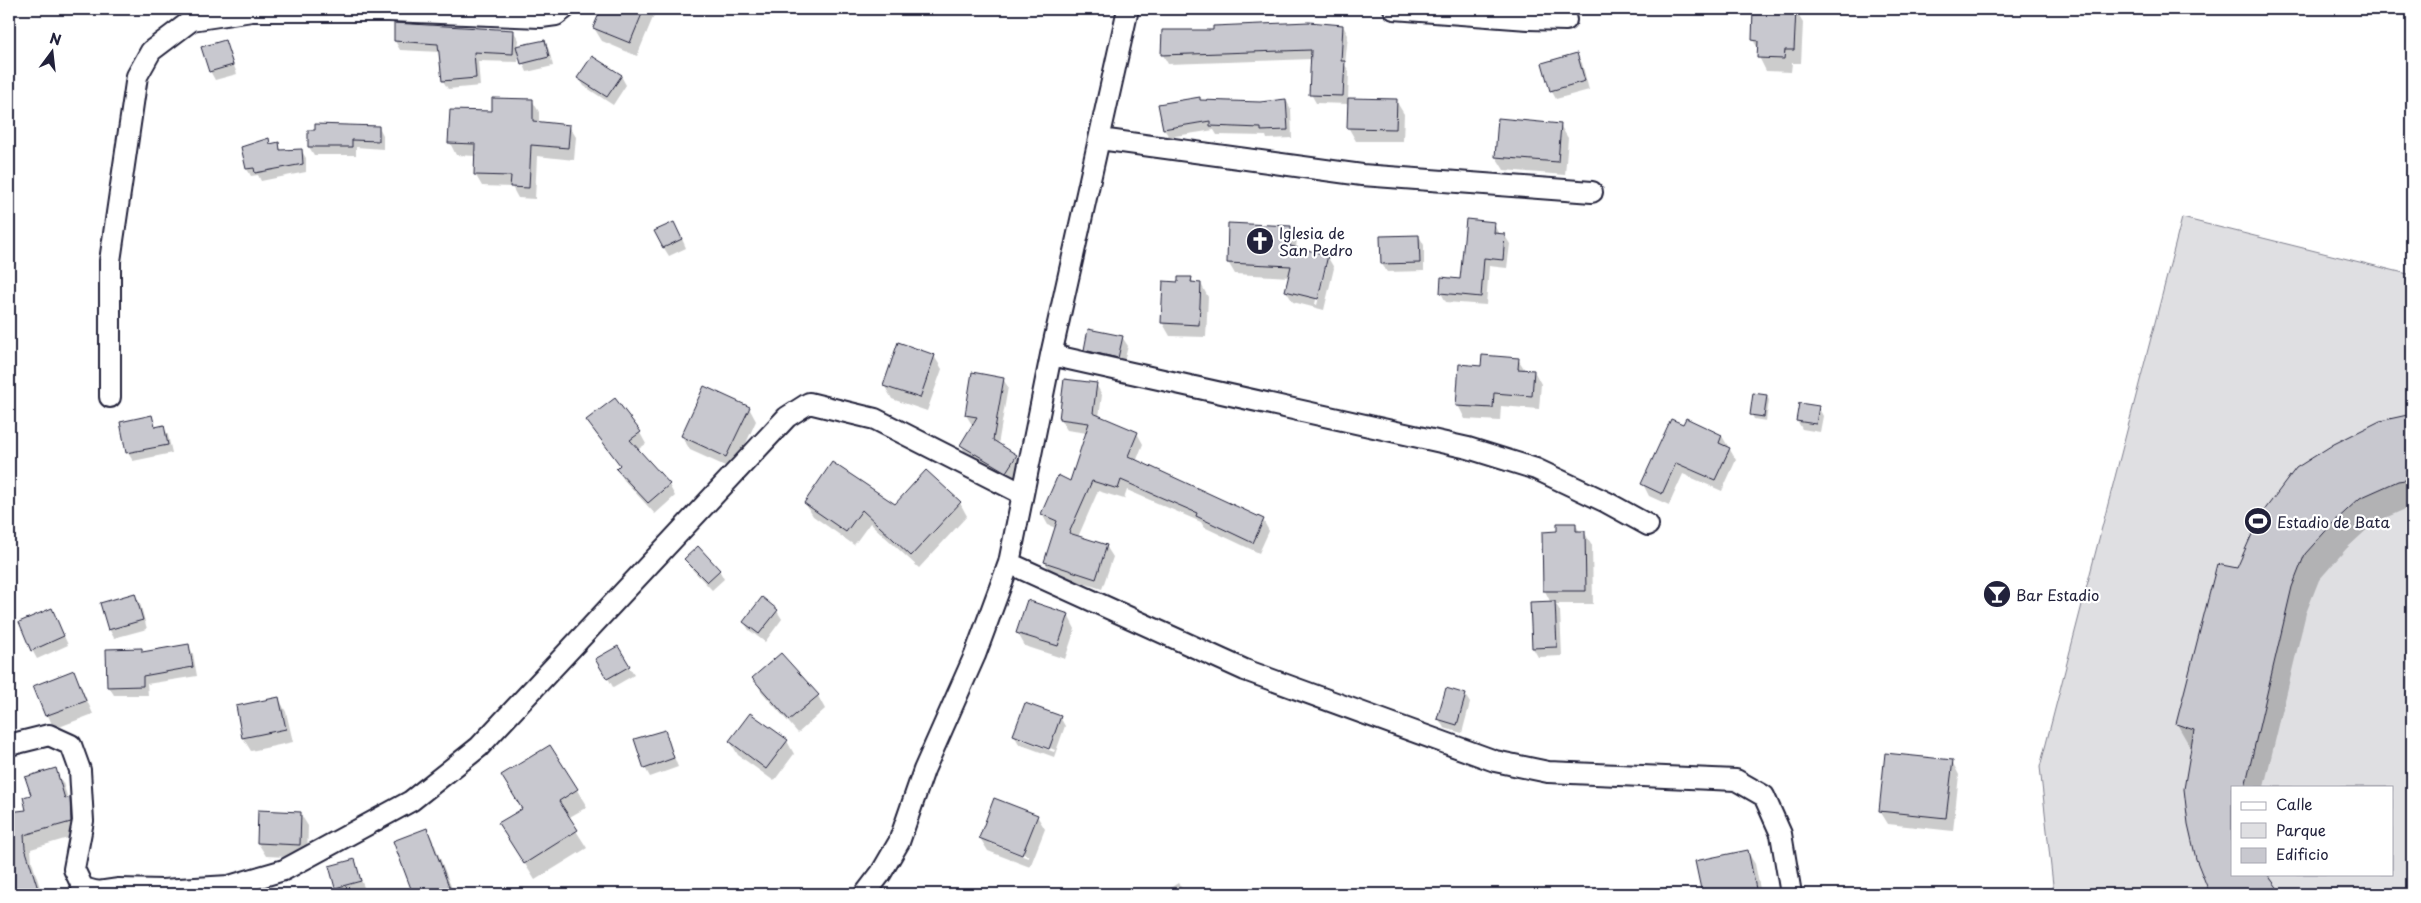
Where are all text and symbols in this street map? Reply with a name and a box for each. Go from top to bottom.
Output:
text: N [47,27,64,51]
north arrow [28,28,78,78]
place label: Iglesia de San Pedro [1279,221,1353,261]
church icon: Iglesia de San Pedro [1245,226,1275,256]
sports icon: Estadio de Bata [2243,506,2273,536]
place label: Estadio de Bata [2277,510,2390,533]
bar icon: Bar Estadio [1982,579,2012,609]
place label: Bar Estadio [2016,583,2099,606]
legend [2231,786,2394,876]
text: Calle [2276,792,2313,815]
text: Parque [2276,818,2326,841]
text: Edificio [2276,842,2329,865]

